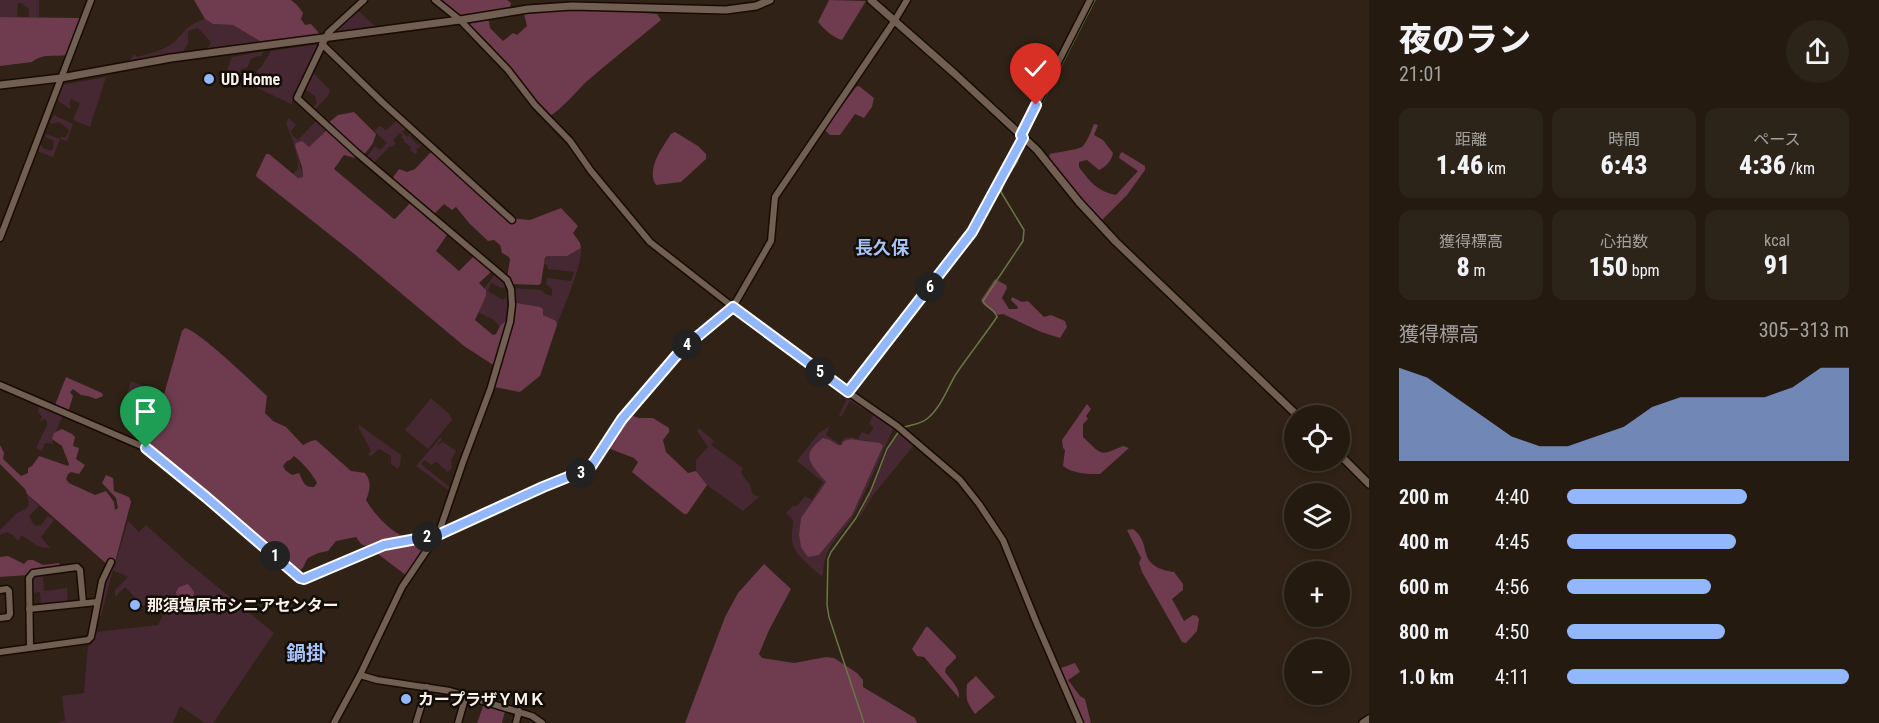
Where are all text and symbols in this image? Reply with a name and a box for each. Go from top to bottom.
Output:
text: 夜のラン [1399,20,1531,59]
button: share [1786,20,1849,83]
pin [1010,43,1061,105]
icon: check [1019,52,1052,85]
text: 21:01 [1399,62,1443,86]
place label: UD Home [221,70,281,89]
marker: UD Home [202,72,216,86]
text: 距離 [1455,130,1487,149]
text: 時間 [1608,130,1640,149]
text: ペース [1753,130,1801,149]
text: 1.46 [1436,150,1483,180]
text: 6:43 [1601,150,1648,180]
text: 4:36 [1739,150,1786,180]
text: km [1483,159,1506,178]
text: /km [1786,159,1815,178]
text: kcal [1764,231,1790,250]
text: 獲得標高 [1439,232,1503,251]
text: 心拍数 [1600,232,1648,251]
district label: 長久保 [855,237,910,258]
text: 91 [1764,250,1790,280]
text: 8 [1457,252,1470,282]
text: 150 [1588,252,1628,282]
text: m [1470,261,1485,280]
text: bpm [1628,261,1660,280]
pin: 6 [915,272,945,302]
text: 6 [926,277,934,296]
text: 305–313 m [1759,318,1849,342]
text: 獲得標高 [1399,322,1479,346]
pin: 4 [672,330,702,360]
text: 4 [683,335,691,354]
pin: 5 [805,357,835,387]
text: 5 [816,362,824,381]
pin [120,386,171,448]
icon: arrive [129,395,162,428]
map controls [1284,405,1350,705]
button: locate [1284,405,1350,471]
pin: 3 [566,458,596,488]
text: 3 [577,463,585,482]
button: layers [1284,483,1350,549]
text: 200 m [1399,485,1449,509]
text: 4:40 [1495,485,1529,509]
pin: 2 [412,522,442,552]
text: 2 [423,527,431,546]
text: 400 m [1399,530,1449,554]
text: 4:45 [1495,530,1529,554]
pin: 1 [260,541,290,571]
text: 1 [271,546,279,565]
button: + [1284,561,1350,627]
text: 600 m [1399,575,1449,599]
text: 4:56 [1495,575,1529,599]
place label: 那須塩原市シニアセンター [147,596,339,615]
marker: 那須塩原市シニアセンター [128,598,142,612]
text: 800 m [1399,620,1449,644]
text: 4:50 [1495,620,1529,644]
button: − [1284,639,1350,705]
district label: 鍋掛 [286,641,326,665]
text: 1.0 km [1399,665,1454,689]
text: 4:11 [1495,665,1529,689]
place label: カープラザＹＭＫ [418,690,545,709]
marker: カープラザＹＭＫ [399,692,413,706]

